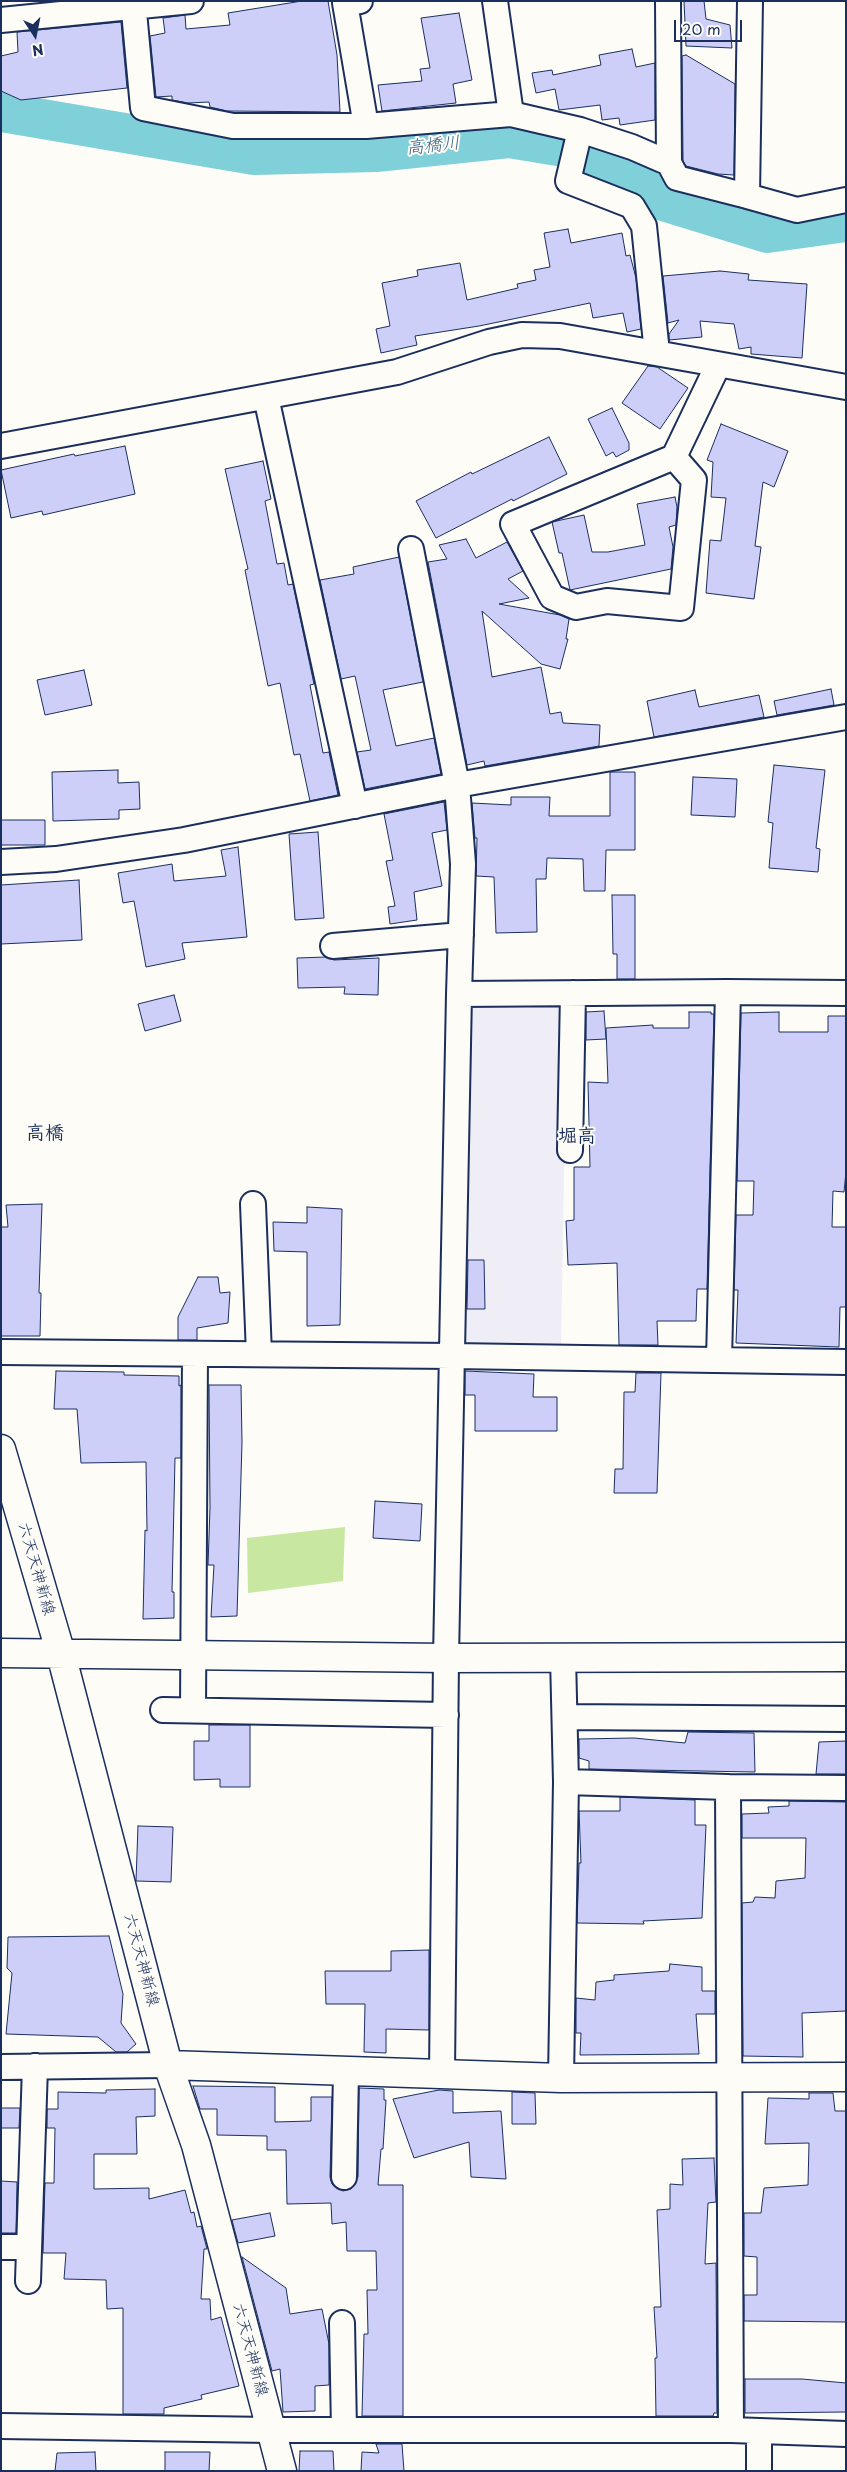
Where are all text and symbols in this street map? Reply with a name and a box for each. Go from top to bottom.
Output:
north arrow [10,10,60,60]
scale bar [677,10,744,42]
text: 20 m [682,17,721,40]
text: N [31,39,45,62]
water label: 高橋川 [405,132,461,160]
district label: 高橋 [26,1123,64,1145]
district label: 堀高 [558,1126,596,1148]
street label: 六天天神新線 [14,1520,58,1618]
street label: 六天天神新線 [119,1911,163,2009]
street label: 六天天神新線 [228,2301,272,2399]

